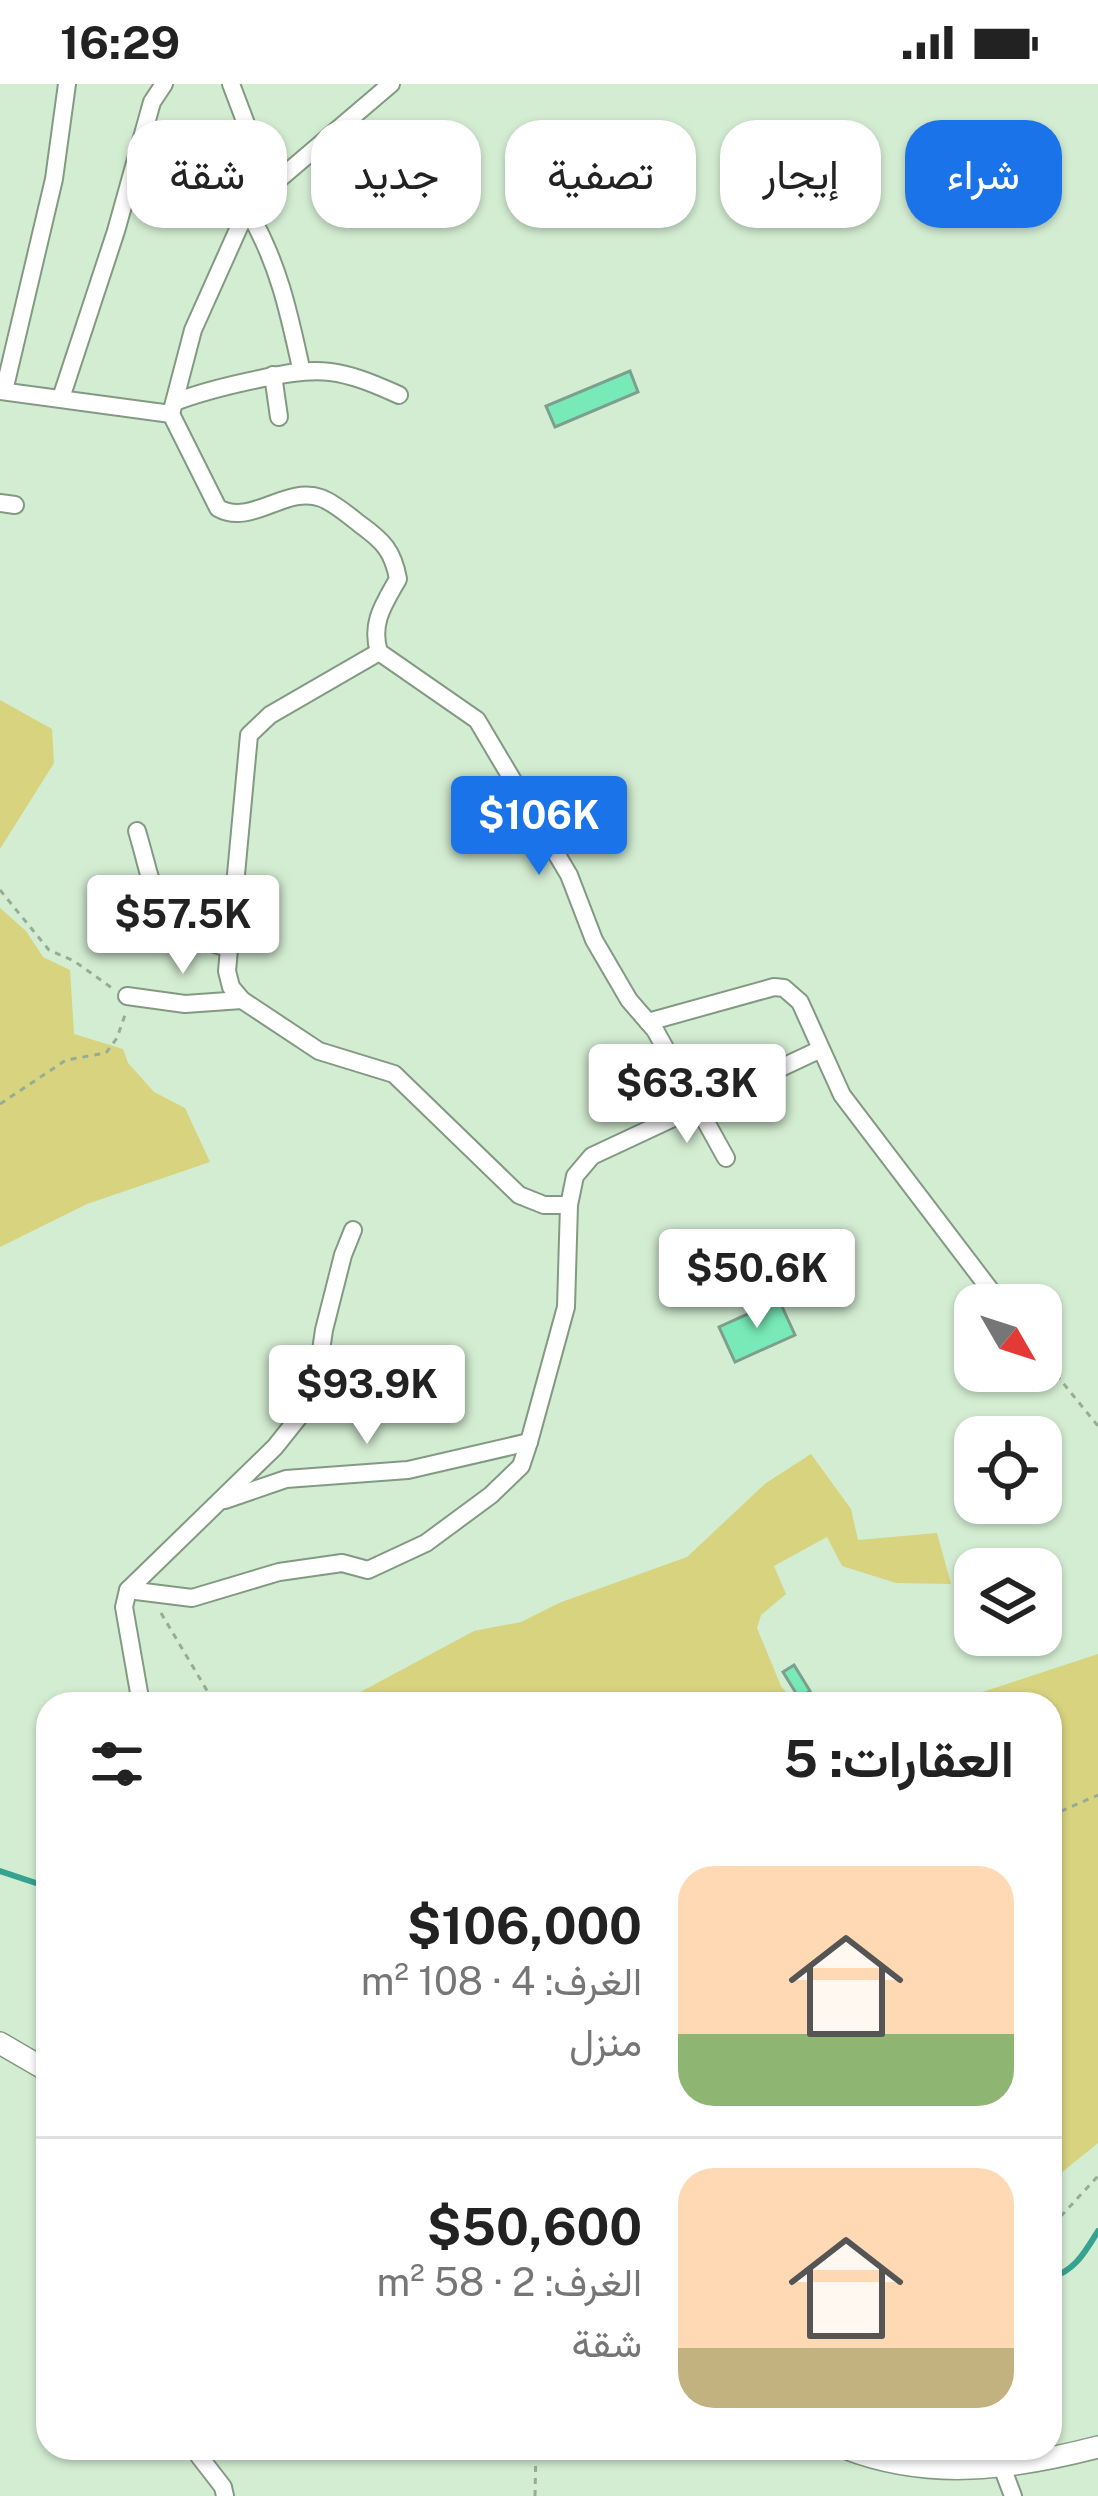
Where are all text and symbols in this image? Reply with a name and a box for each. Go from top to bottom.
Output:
text: 16:29 [60,16,180,69]
chip: شقة [127,120,287,228]
chip: جديد [311,120,481,228]
chip: تصفية [505,120,696,228]
chip: إيجار [720,120,881,228]
chip: شراء [905,120,1062,228]
pin: $106K [455,776,623,878]
text: $106K [478,792,600,838]
pin: $57.5K [85,875,281,977]
text: $57.5K [114,891,252,937]
pin: $63.3K [589,1044,785,1146]
text: $63.3K [616,1060,758,1106]
pin: $50.6K [659,1229,855,1331]
text: $50.6K [686,1245,828,1291]
north arrow [954,1284,1062,1392]
map controls [954,1284,1062,1656]
pin: $93.9K [269,1345,465,1447]
text: $93.9K [296,1361,438,1407]
button: locate [954,1416,1062,1524]
button: layers [954,1548,1062,1656]
text: العقارات: 5 [784,1729,1014,1788]
icon: filters [84,1731,150,1797]
text: $106,000 [407,1896,642,1955]
icon: home [774,1914,918,2058]
text: الغرف: 4 · 108 m² [361,1958,642,2004]
text: منزل [569,2019,642,2065]
text: $50,600 [427,2197,642,2256]
icon: home [774,2216,918,2360]
text: الغرف: 2 · 58 m² [376,2259,642,2305]
text: شقة [572,2320,642,2366]

